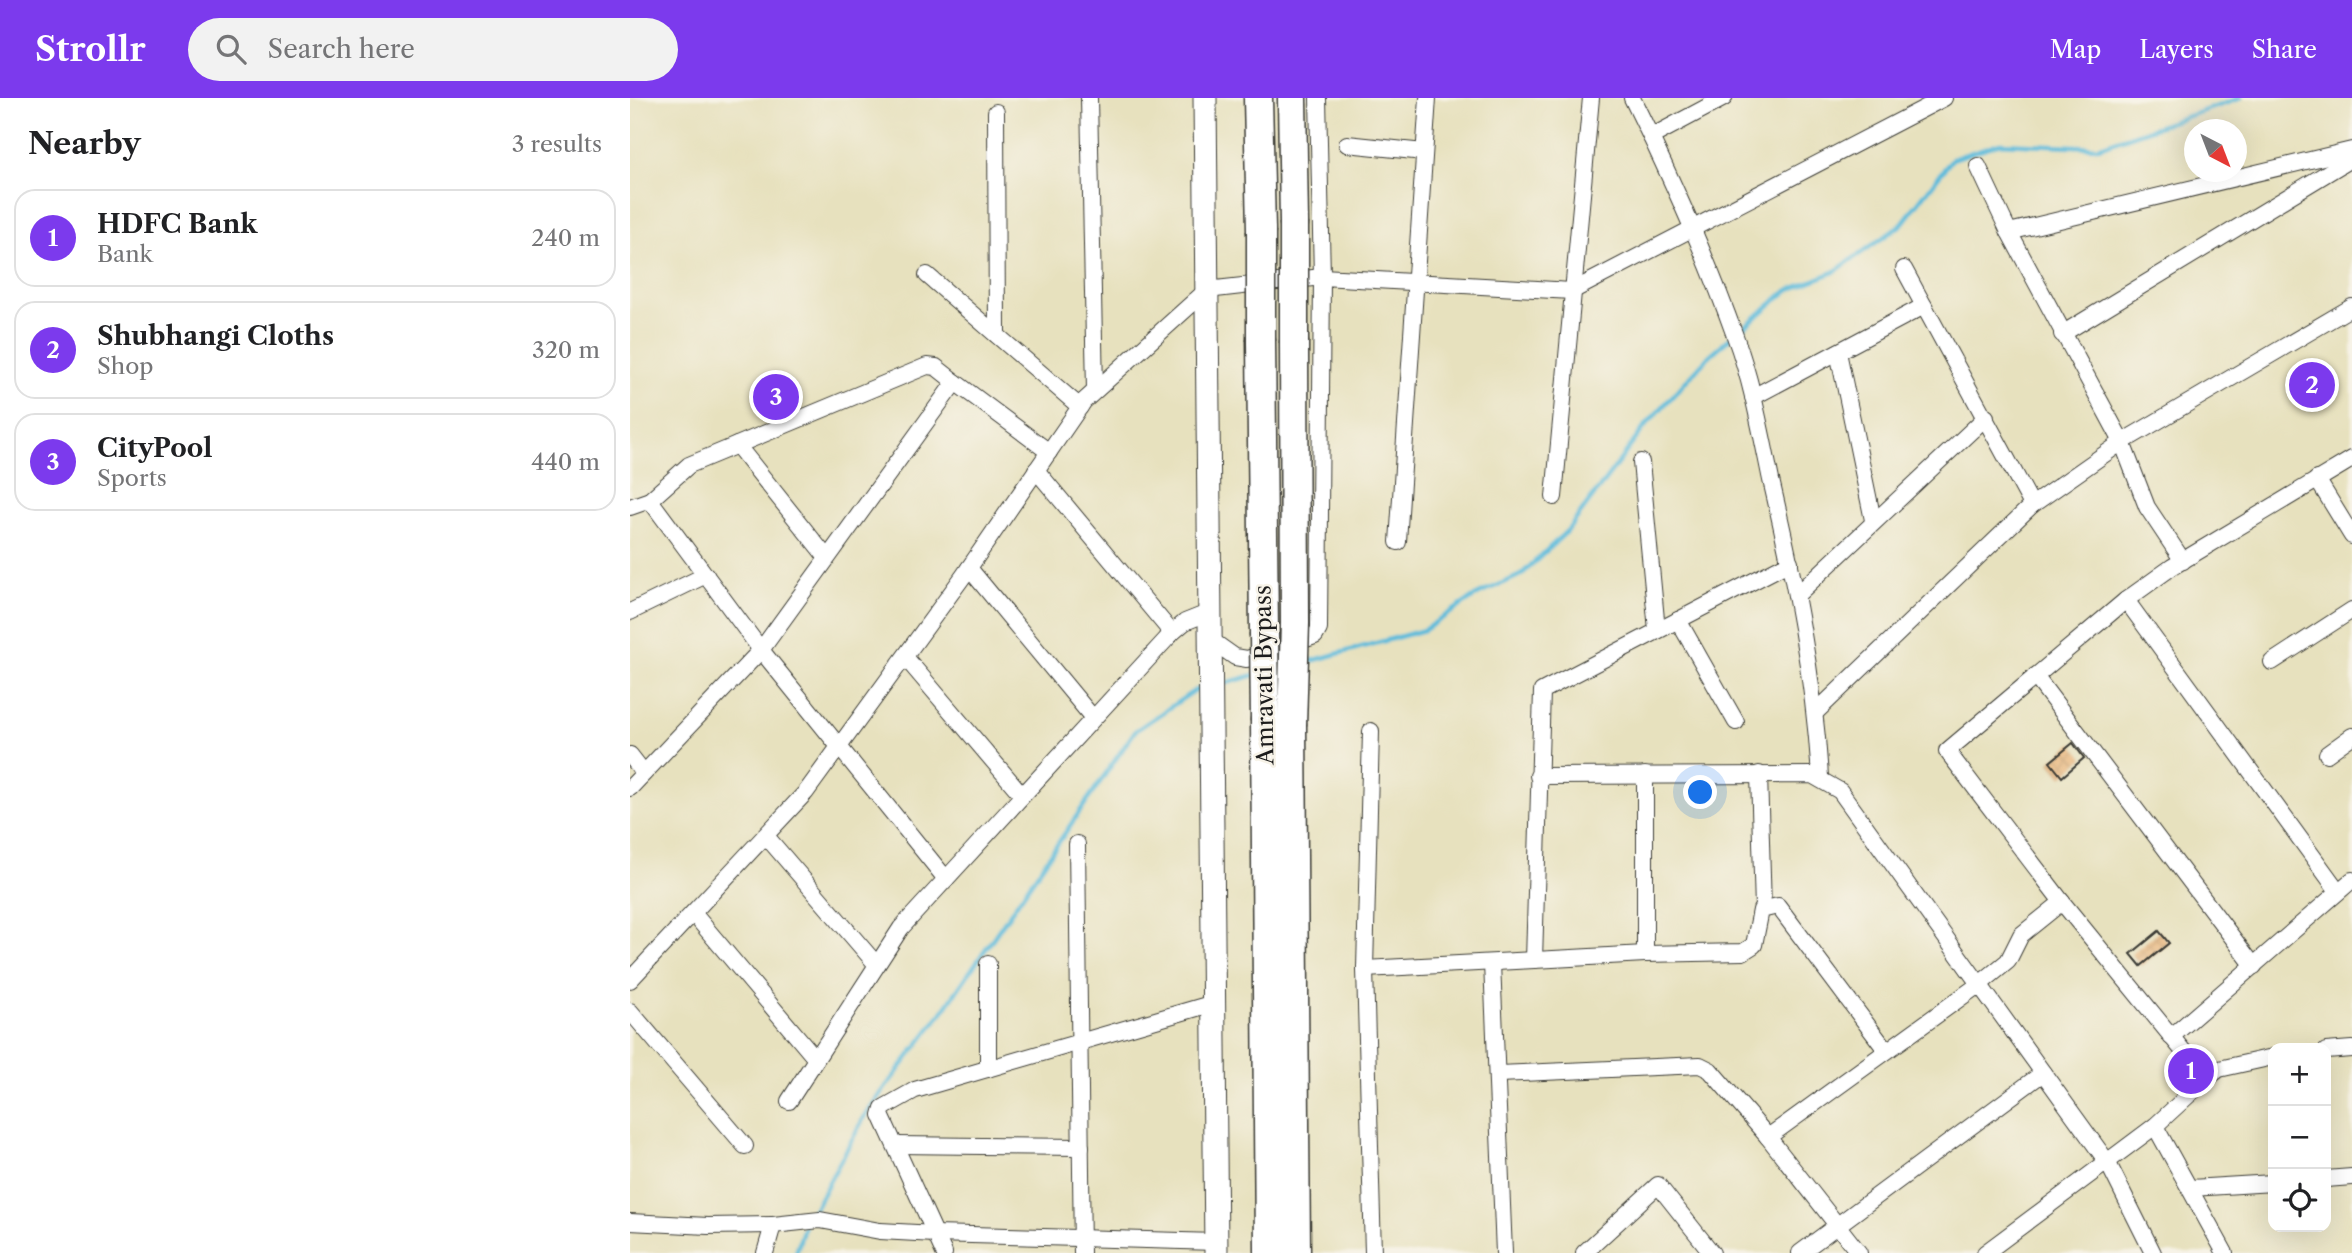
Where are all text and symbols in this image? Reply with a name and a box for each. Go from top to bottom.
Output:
search box [188,18,678,81]
text: Strollr [35,29,146,70]
icon: search [212,30,250,68]
text: Search here [268,33,415,65]
text: Map [2050,35,2101,64]
text: Layers [2139,35,2214,64]
text: Share [2252,35,2317,64]
north arrow [2184,119,2247,182]
text: Nearby [28,125,141,162]
text: 3 results [512,130,602,158]
text: HDFC Bank [97,208,257,240]
text: 1 [48,224,58,252]
text: 240 m [531,224,600,252]
text: Bank [97,240,153,268]
text: Shubhangi Cloths [97,320,334,352]
text: 2 [46,336,60,364]
text: 320 m [532,336,600,364]
text: Shop [97,352,153,380]
pin: 2 [2289,359,2335,411]
pin: 3 [753,371,799,423]
text: CityPool [97,432,213,464]
text: 3 [47,448,60,476]
text: 440 m [531,448,600,476]
text: Sports [97,464,167,492]
street label: Amravati Bypass [1248,585,1280,766]
your location [1683,775,1717,809]
map controls [2268,1043,2331,1232]
button: + [2268,1043,2331,1106]
pin: 1 [2168,1045,2214,1097]
button: − [2268,1106,2331,1169]
button: locate [2268,1169,2331,1232]

